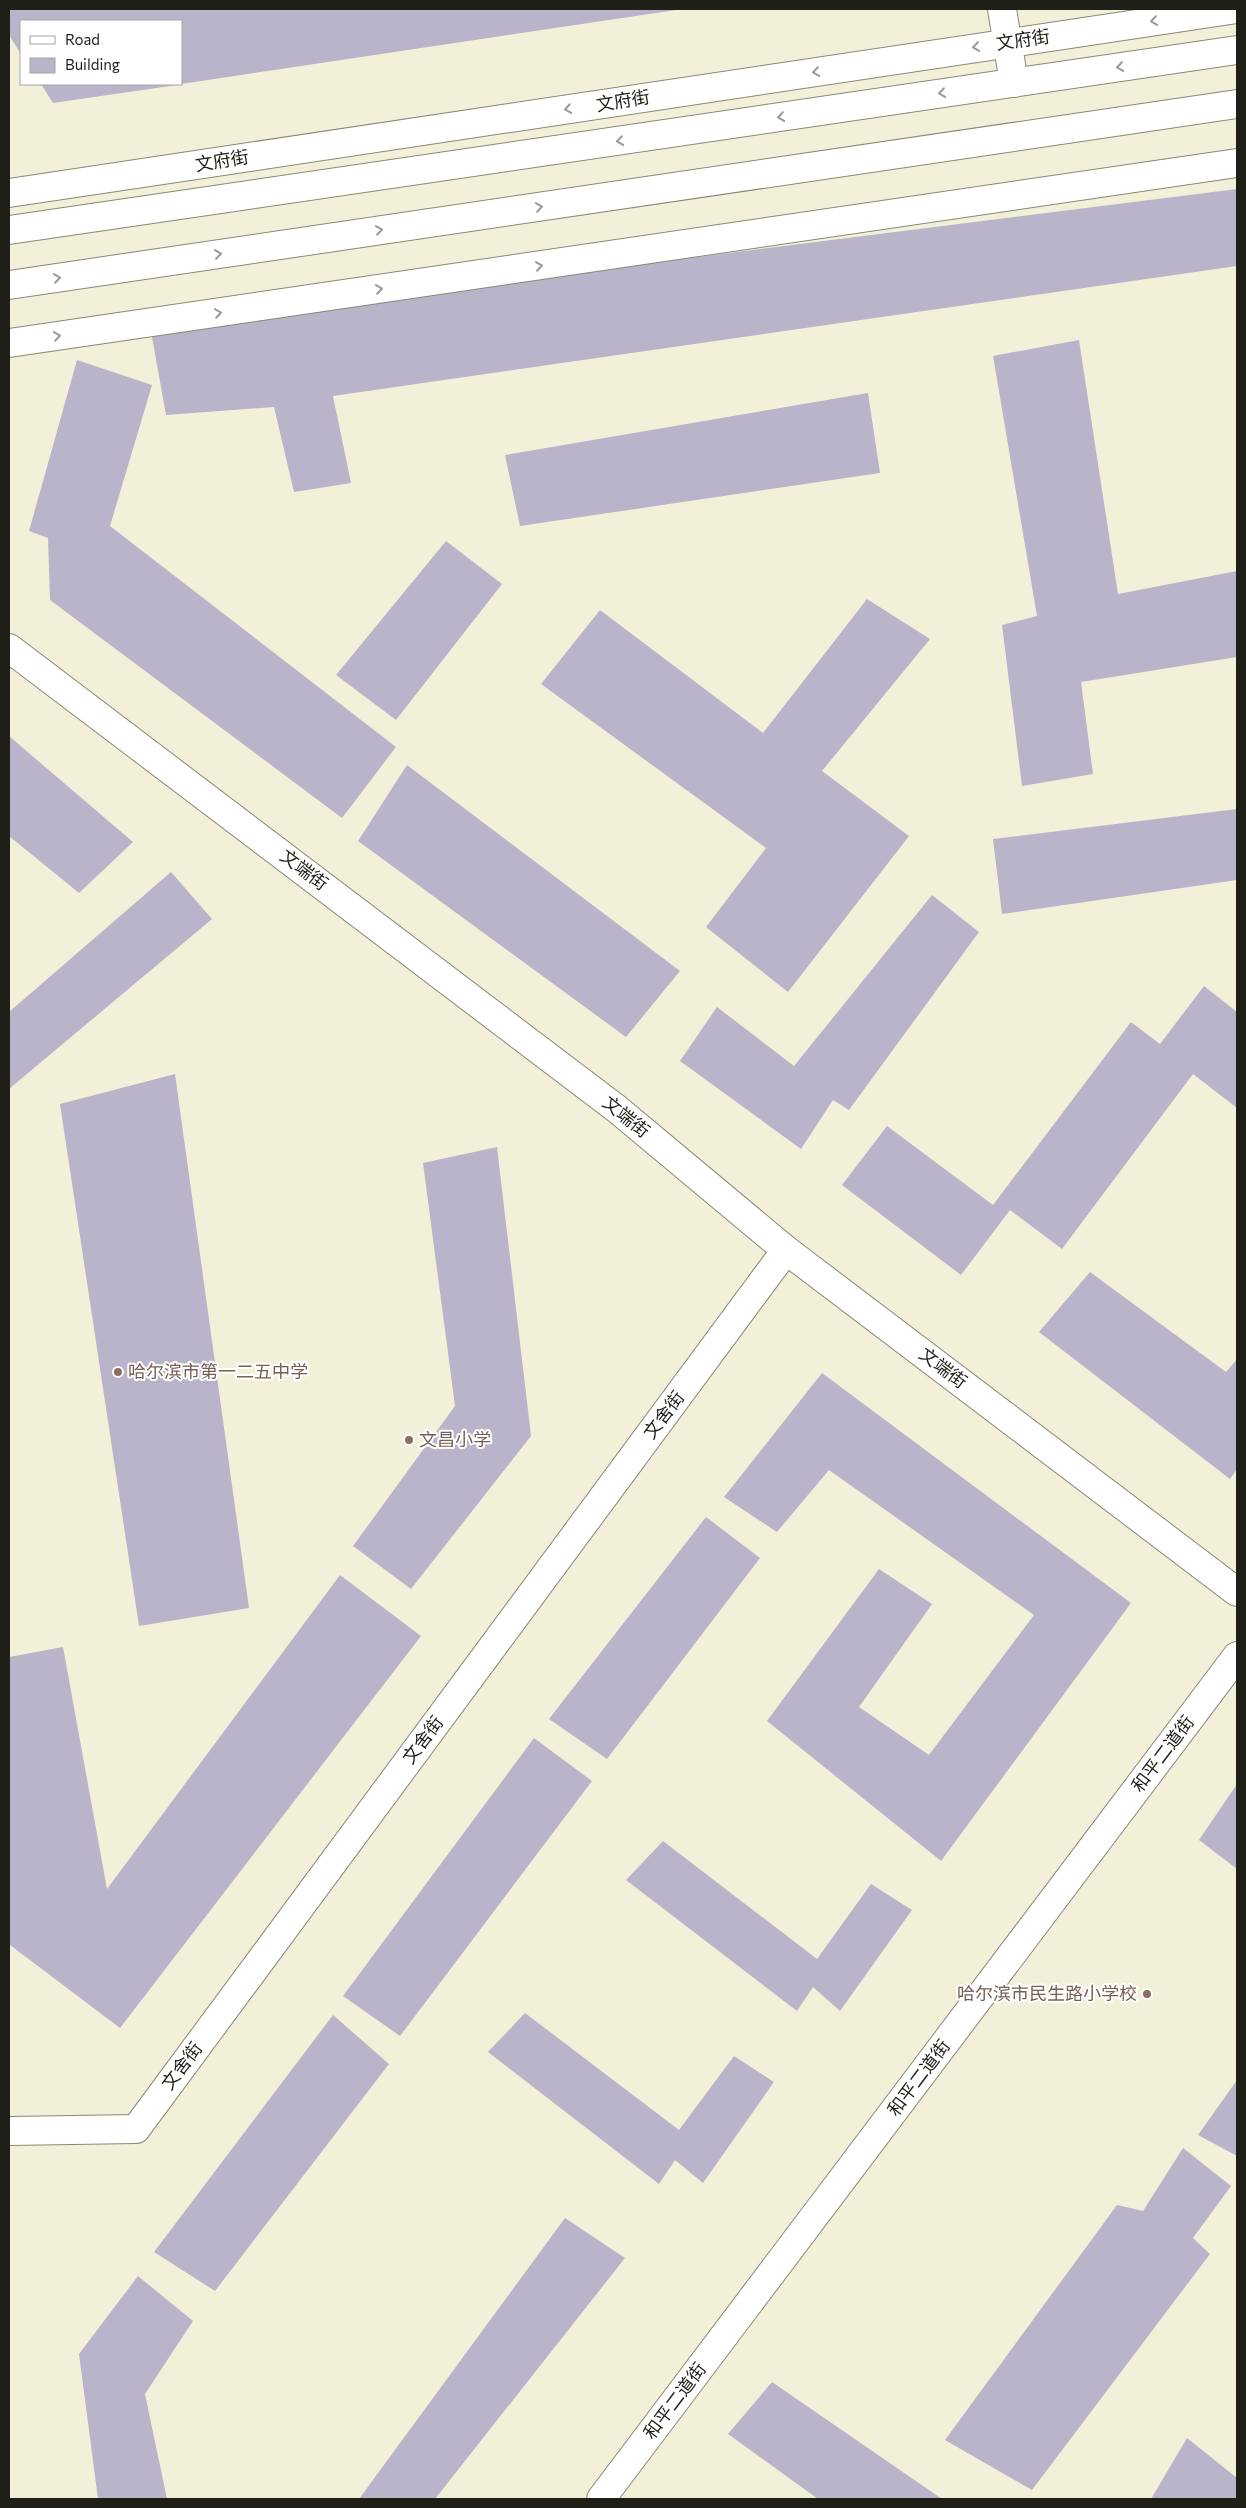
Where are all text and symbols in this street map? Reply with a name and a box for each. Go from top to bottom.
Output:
one-way arrow [1150,15,1158,26]
legend [20,20,182,85]
street label: 文府街 [995,24,1051,54]
text: Road [65,30,100,48]
one-way arrow [972,42,981,52]
text: Building [65,55,120,73]
one-way arrow [1115,61,1123,72]
one-way arrow [811,66,820,76]
street label: 文府街 [594,85,651,115]
one-way arrow [937,88,946,98]
one-way arrow [564,103,573,113]
one-way arrow [777,111,785,122]
one-way arrow [616,135,624,146]
street label: 文府街 [193,145,250,175]
one-way arrow [535,202,544,212]
one-way arrow [374,226,383,236]
one-way arrow [214,249,222,260]
one-way arrow [535,261,544,271]
one-way arrow [53,273,61,283]
one-way arrow [375,284,383,295]
one-way arrow [213,308,222,318]
one-way arrow [53,332,61,342]
street label: 文端街 [276,844,333,894]
street label: 文端街 [599,1091,655,1142]
street label: 文端街 [915,1342,972,1392]
place label: 哈尔滨市第一二五中学 [128,1360,308,1382]
marker: 哈尔滨市第一二五中学 [112,1366,124,1378]
street label: 文舍街 [638,1386,688,1443]
place label: 文昌小学 [419,1428,491,1450]
marker: 文昌小学 [403,1434,415,1446]
street label: 文舍街 [397,1711,447,1768]
street label: 和平二道街 [1126,1711,1198,1796]
place label: 哈尔滨市民生路小学校 [957,1982,1137,2004]
marker: 哈尔滨市民生路小学校 [1141,1988,1153,2000]
street label: 和平二道街 [882,2035,954,2120]
street label: 文舍街 [156,2037,206,2094]
street label: 和平二道街 [638,2358,710,2443]

